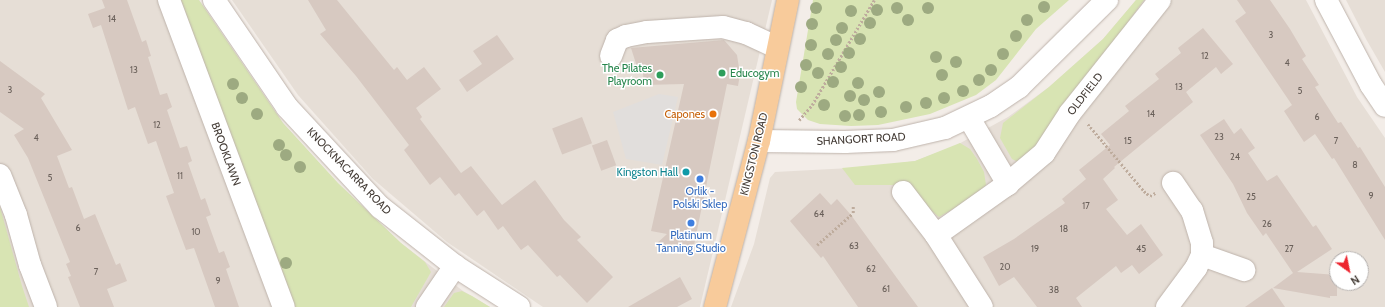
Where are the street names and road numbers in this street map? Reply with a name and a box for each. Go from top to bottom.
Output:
street label: OLDFIELD [1064,70,1106,118]
street label: KINGSTON ROAD [737,111,771,197]
street label: BROOKLAWN [208,121,244,187]
street label: KNOCKNACARRA ROAD [304,125,394,217]
street label: SHANGORT ROAD [816,130,906,148]

